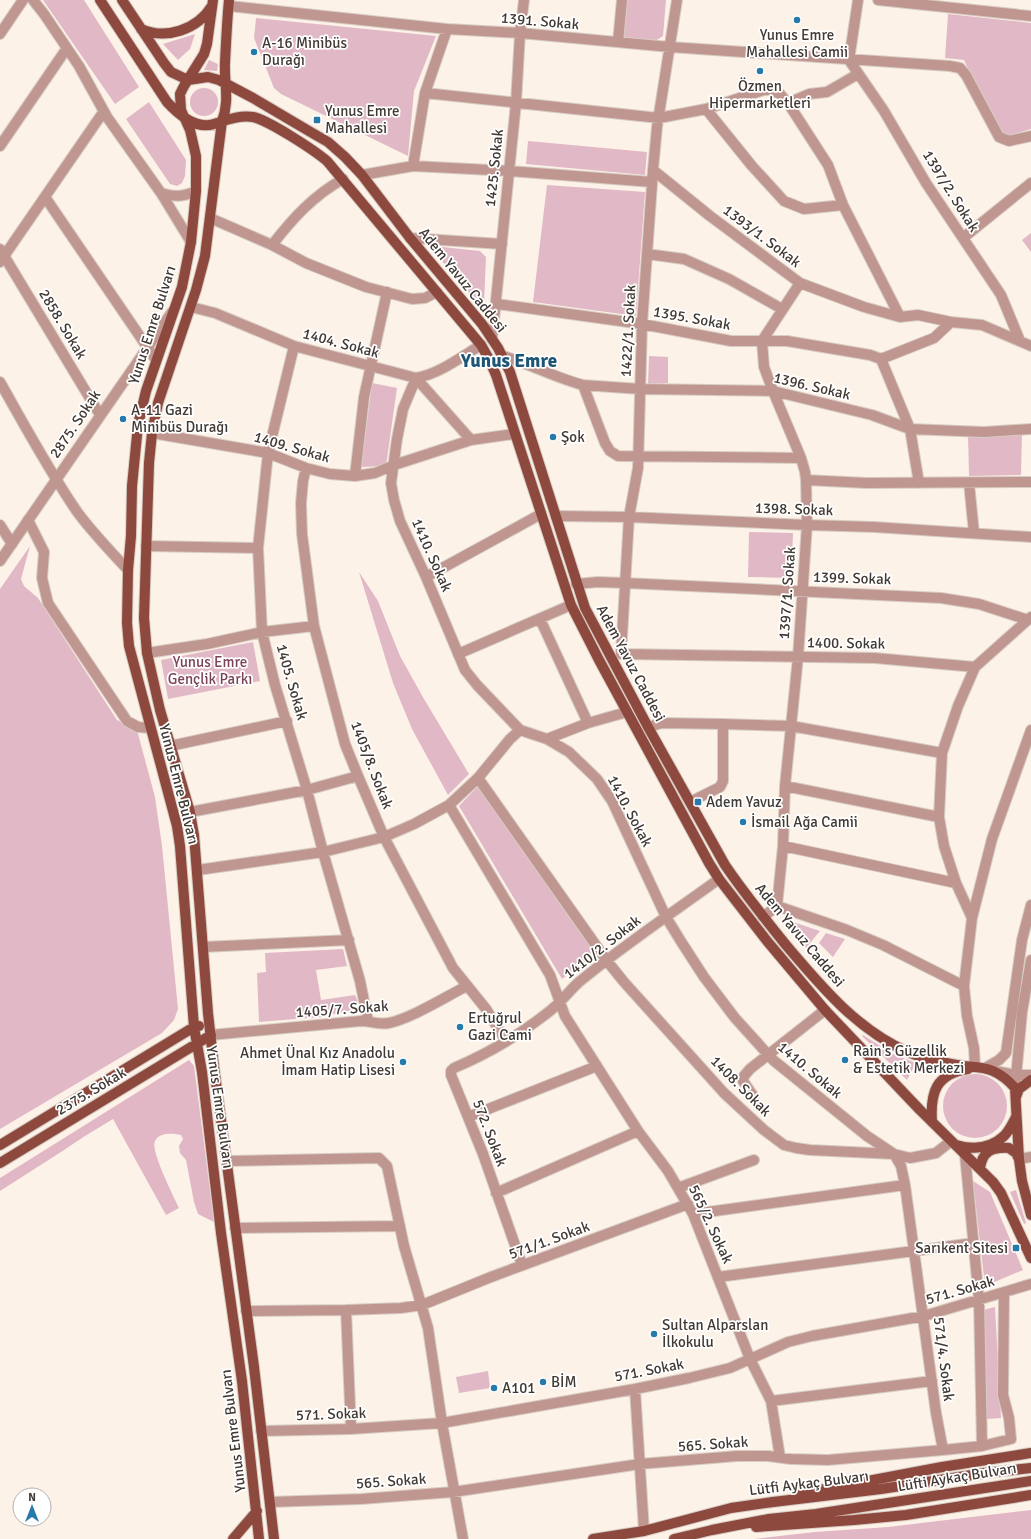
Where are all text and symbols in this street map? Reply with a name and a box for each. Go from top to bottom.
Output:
street label: 1391. Sokak [500,9,580,33]
marker: Yunus Emre Mahallesi Camii [792,15,802,25]
place label: Yunus Emre Mahallesi Camii [746,26,848,61]
place label: A-16 Minibüs Durağı [262,34,347,69]
marker: A-16 Minibüs Durağı [249,47,259,57]
marker: Özmen Hipermarketleri [755,66,765,76]
place label: Özmen Hipermarketleri [709,77,811,112]
place label: Yunus Emre Mahallesi [325,102,400,137]
marker: Yunus Emre Mahallesi [312,115,322,125]
street label: 1425. Sokak [481,128,507,208]
street label: 1397/2. Sokak [919,147,983,236]
street label: 1393/1. Sokak [720,201,805,271]
street label: Adem Yavuz Caddesi [415,224,511,336]
street label: Yunus Emre Bulvarı [124,263,180,387]
street label: 1422/1. Sokak [617,284,639,378]
street label: 2858. Sokak [35,286,91,363]
street label: 1395. Sokak [652,302,733,334]
street label: 1404. Sokak [301,324,382,362]
district label: Yunus Emre [460,349,557,373]
street label: 1396. Sokak [772,368,853,404]
street label: 2875. Sokak [46,386,105,462]
place label: A-11 Gazi Minibüs Durağı [131,401,228,436]
marker: A-11 Gazi Minibüs Durağı [118,414,128,424]
street label: 1409. Sokak [252,428,333,467]
place label: Şok [561,428,585,446]
marker: Şok [548,432,558,442]
street label: 1398. Sokak [754,499,834,519]
street label: 1410. Sokak [408,516,456,595]
street label: 1397/1. Sokak [775,546,799,640]
street label: 1399. Sokak [812,568,892,588]
street label: Adem Yavuz Caddesi [593,602,669,724]
street label: 1400. Sokak [807,633,886,653]
street label: 1405. Sokak [273,642,312,723]
park label: Yunus Emre Gençlik Parkı [168,653,252,688]
street label: 1405/8. Sokak [347,718,397,812]
street label: Yunus Emre Bulvarı [155,722,203,846]
street label: 1410. Sokak [604,772,657,850]
place label: Adem Yavuz [706,793,782,811]
marker: Adem Yavuz [693,797,703,807]
place label: İsmail Ağa Camii [751,813,858,831]
marker: İsmail Ağa Camii [738,817,748,827]
street label: Adem Yavuz Caddesi [751,880,849,990]
street label: 1410/2. Sokak [560,911,645,983]
street label: 1405/7. Sokak [295,997,389,1021]
place label: Ertuğrul Gazi Cami [468,1009,532,1044]
marker: Ertuğrul Gazi Cami [455,1022,465,1032]
street label: 1410. Sokak [774,1038,846,1102]
place label: Rain's Güzellik & Estetik Merkezi [853,1042,964,1077]
place label: Ahmet Ünal Kız Anadolu İmam Hatip Lisesi [240,1044,395,1079]
street label: Yunus Emre Bulvarı [202,1045,238,1169]
street label: 1408. Sokak [707,1052,775,1120]
marker: Rain's Güzellik & Estetik Merkezi [840,1055,850,1065]
marker: Ahmet Ünal Kız Anadolu İmam Hatip Lisesi [398,1057,408,1067]
street label: 2375. Sokak [53,1063,130,1119]
street label: 572. Sokak [469,1097,511,1169]
street label: 565/2. Sokak [685,1182,737,1267]
street label: 571/1. Sokak [506,1217,592,1263]
place label: Sarıkent Sitesi [915,1239,1008,1257]
marker: Sarıkent Sitesi [1011,1243,1021,1253]
street label: 571. Sokak [924,1272,997,1308]
place label: Sultan Alparslan İlkokulu [662,1316,768,1351]
street label: 571/4. Sokak [930,1316,958,1403]
marker: Sultan Alparslan İlkokulu [649,1329,659,1339]
street label: 571. Sokak [613,1354,686,1386]
street label: Yunus Emre Bulvarı [217,1369,249,1493]
place label: BİM [551,1373,577,1391]
marker: BİM [538,1377,548,1387]
place label: A101 [502,1379,535,1397]
marker: A101 [489,1383,499,1393]
street label: 571. Sokak [296,1404,367,1424]
street label: 565. Sokak [677,1433,749,1455]
street label: Lüfti Aykaç Bulvarı [896,1459,1018,1495]
street label: Lütfi Aykaç Bulvarı [748,1467,870,1499]
street label: 565. Sokak [355,1470,427,1492]
north arrow [12,1487,52,1527]
text: N [28,1491,36,1504]

